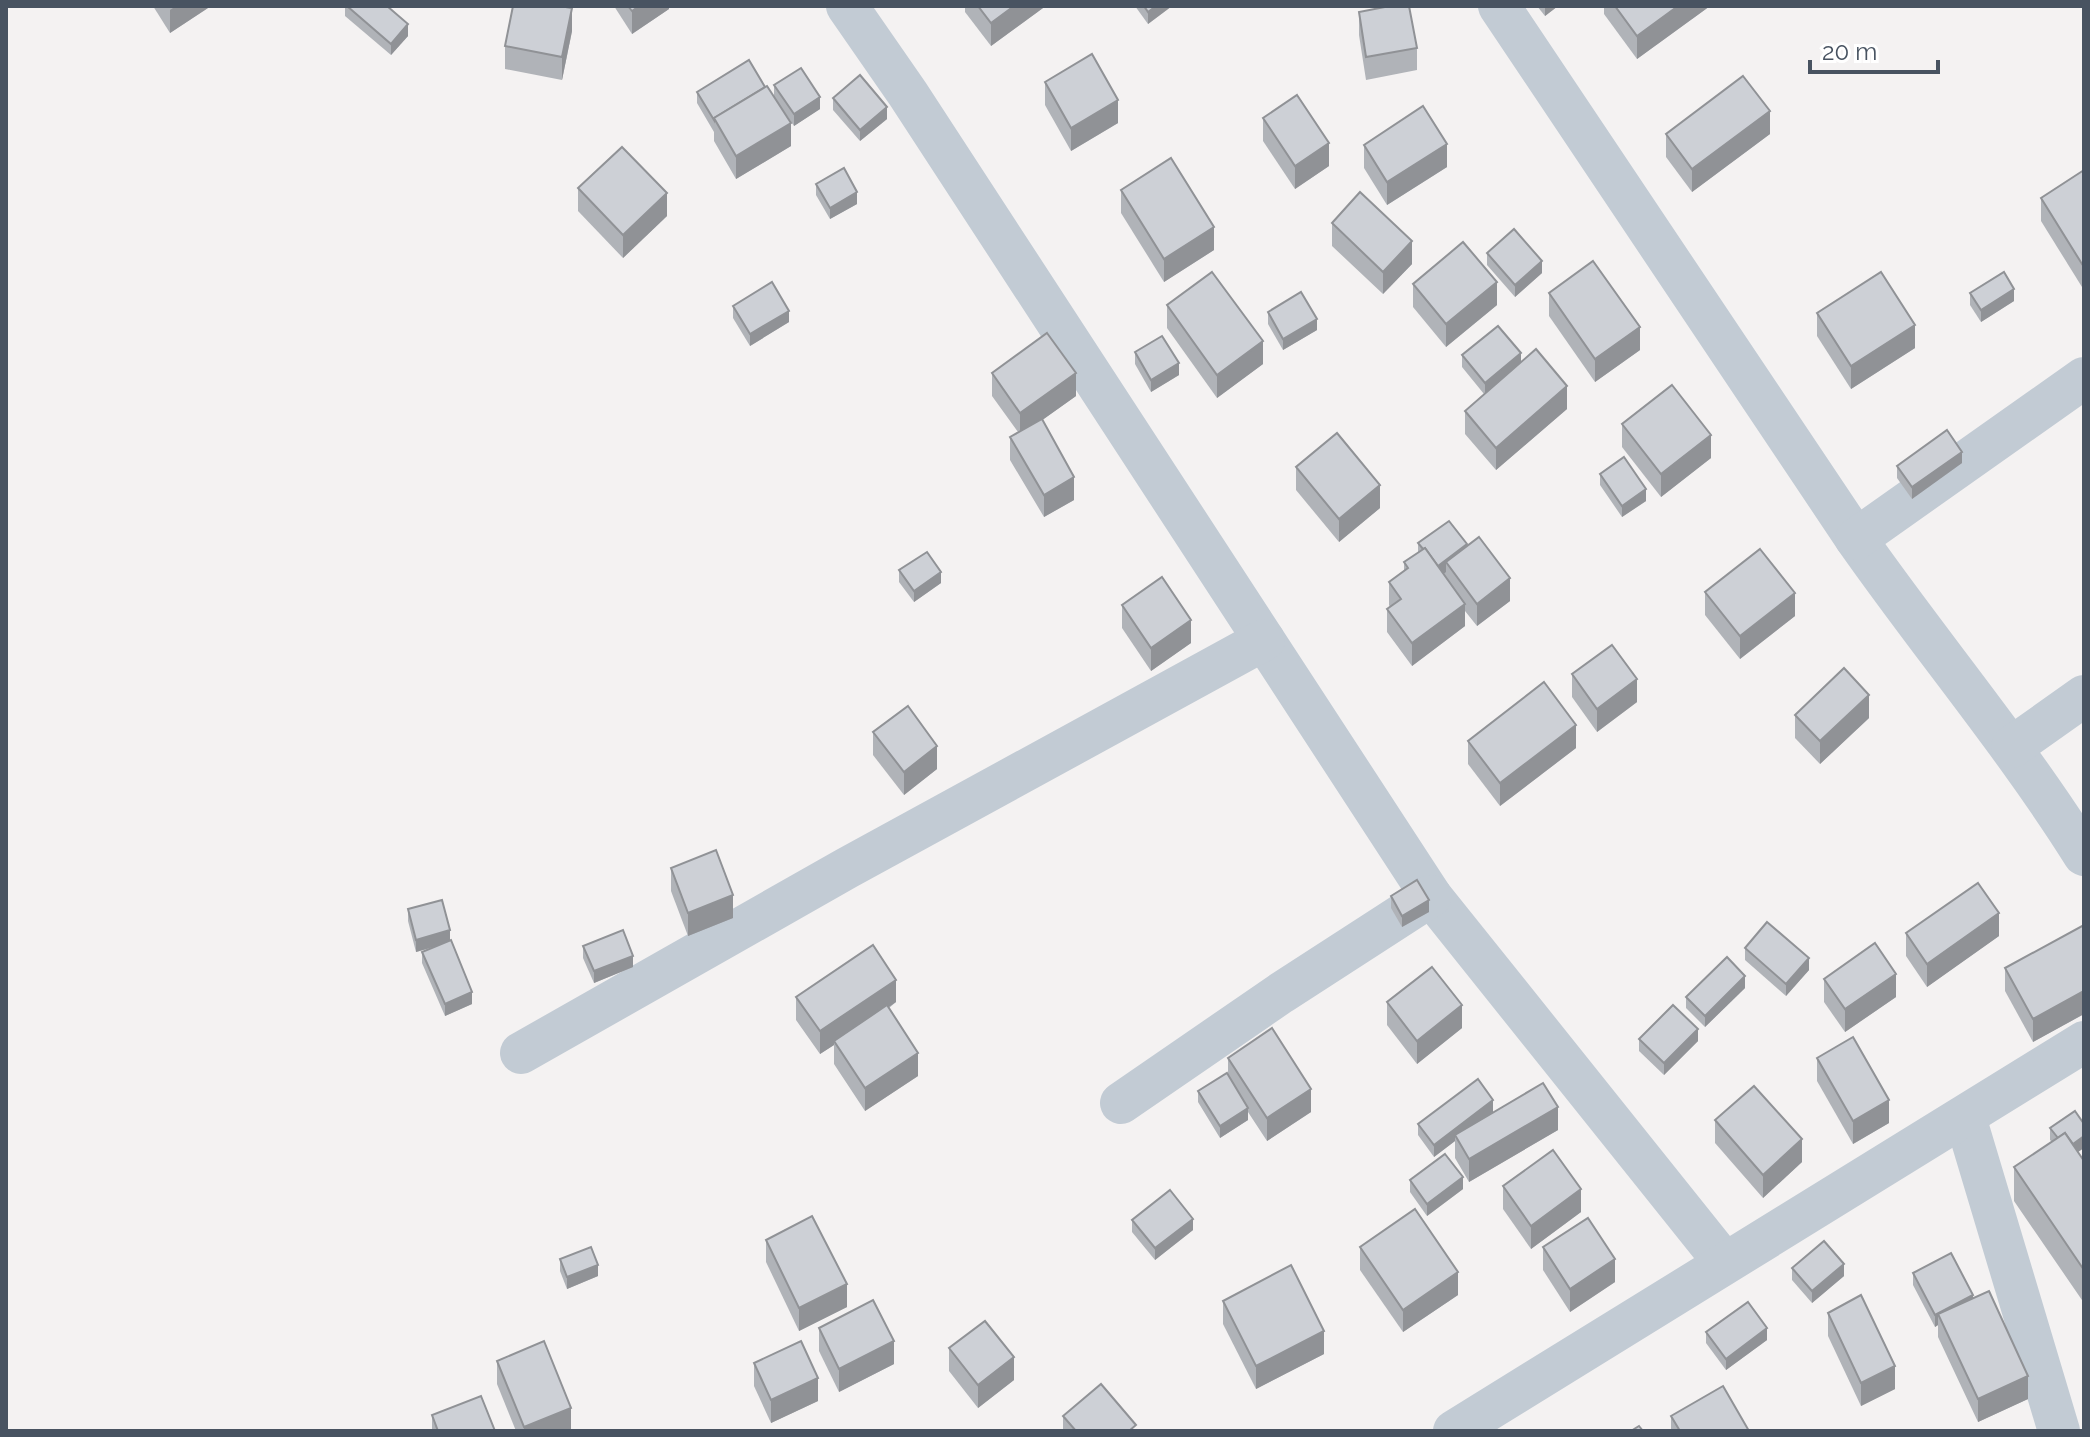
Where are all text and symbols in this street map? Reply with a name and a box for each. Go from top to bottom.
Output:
scale bar [1810,24,1938,74]
text: 20 m [1822,37,1877,66]

